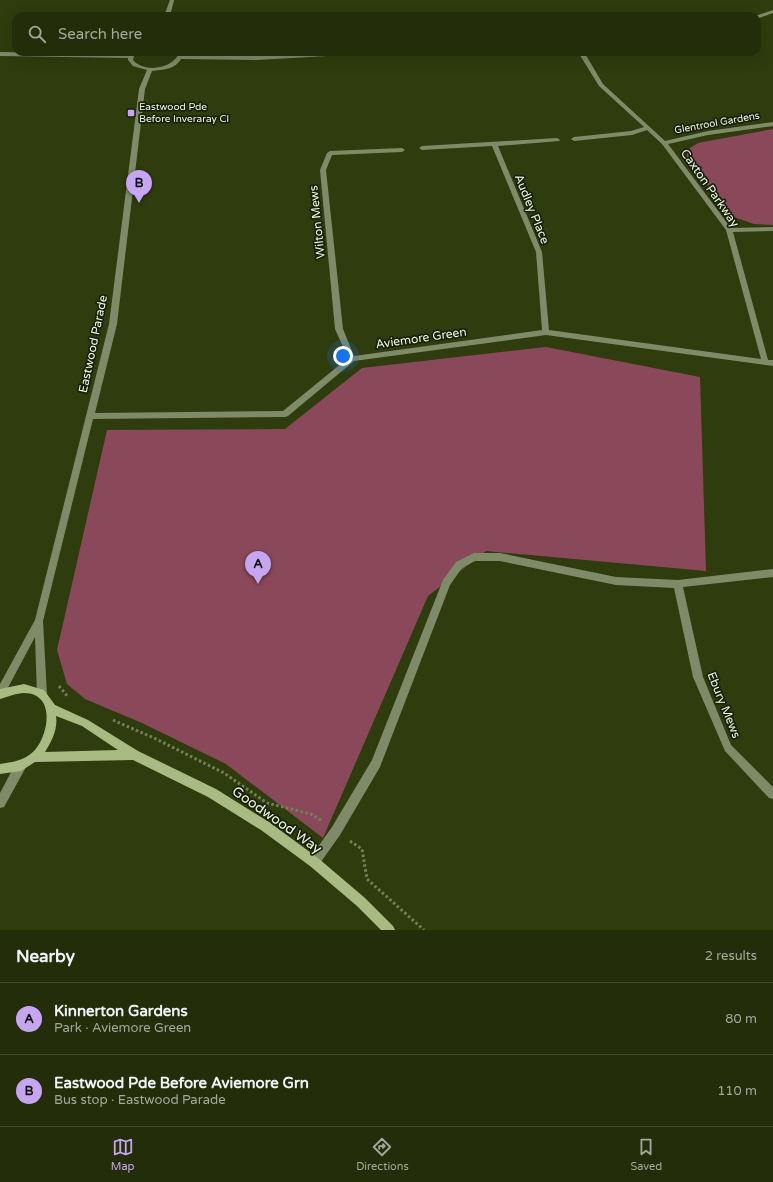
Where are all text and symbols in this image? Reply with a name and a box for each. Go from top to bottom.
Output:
search box [12,12,761,56]
icon: search [26,23,48,45]
text: Search here [58,25,142,43]
place label: Eastwood Pde Before Inveraray Cl [139,101,229,125]
marker: Eastwood Pde Before Inveraray Cl [126,108,136,118]
street label: Glentrool Gardens [674,110,761,136]
street label: Caxton Parkway [678,146,742,230]
pin: B [126,170,152,203]
street label: Audley Place [512,172,552,246]
street label: Wilton Mews [306,184,328,259]
street label: Eastwood Parade [76,294,110,394]
street label: Aviemore Green [375,325,467,351]
your location [333,346,353,366]
pin: A [245,551,271,584]
street label: Ebury Mews [704,670,744,740]
street label: Goodwood Way [229,783,326,858]
text: Nearby [16,946,75,967]
text: 2 results [705,948,757,964]
text: Kinnerton Gardens [54,1002,188,1020]
text: A [24,1011,34,1027]
text: 80 m [725,1011,757,1027]
text: Park · Aviemore Green [54,1020,191,1036]
text: Eastwood Pde Before Aviemore Grn [54,1074,309,1092]
text: B [24,1083,34,1099]
text: 110 m [717,1083,757,1099]
text: Bus stop · Eastwood Parade [54,1092,226,1108]
tab: Map [111,1136,135,1173]
tab: Directions [356,1136,409,1173]
tab: Saved [630,1136,662,1173]

